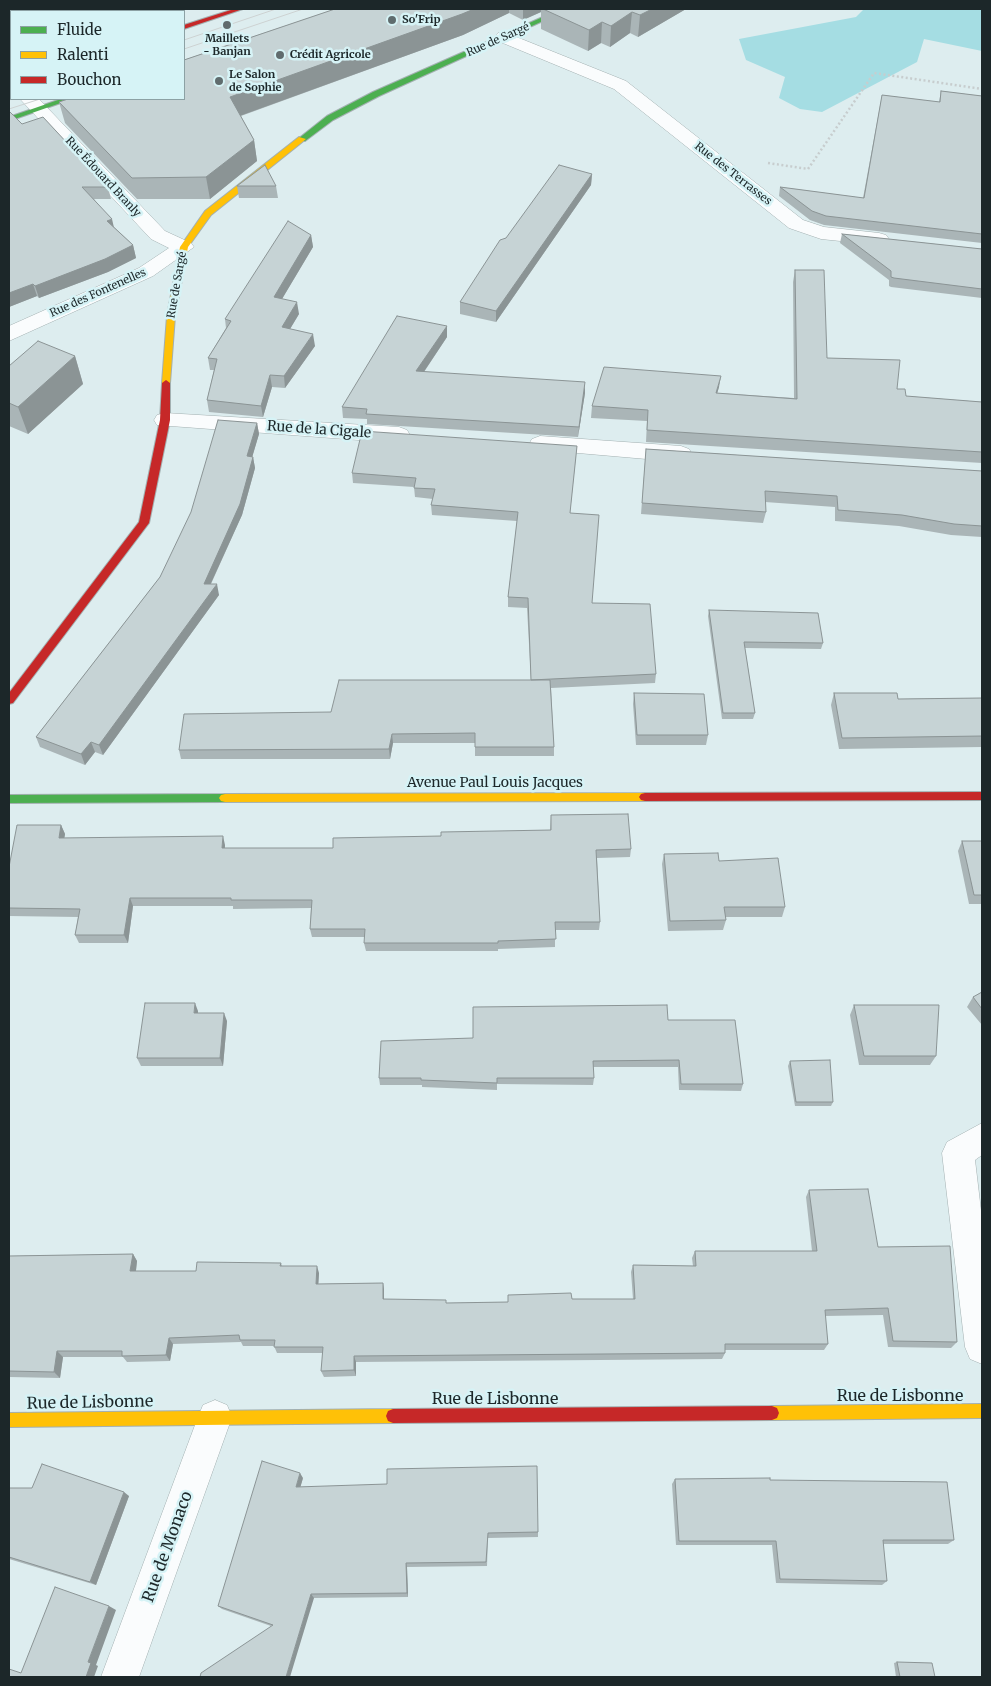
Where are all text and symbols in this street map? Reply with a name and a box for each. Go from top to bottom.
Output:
legend [10,10,185,100]
place label: So'Frip [402,13,440,27]
marker: So'Frip [386,14,398,26]
marker: Maillets - Banjan [221,19,233,31]
text: Fluide [57,20,102,39]
street label: Rue de Sargé [465,20,531,60]
place label: Maillets - Banjan [203,32,251,58]
text: Ralenti [57,45,109,64]
place label: Crédit Agricole [290,48,371,62]
marker: Crédit Agricole [274,49,286,61]
place label: Le Salon de Sophie [229,68,282,94]
text: Bouchon [57,70,121,89]
marker: Le Salon de Sophie [213,75,225,87]
street label: Rue Édouard Branly [63,134,143,220]
street label: Rue des Terrasses [692,140,774,208]
street label: Rue de Sargé [165,251,189,319]
street label: Rue des Fontenelles [48,266,148,320]
street label: Rue de la Cigale [266,418,372,442]
street label: Avenue Paul Louis Jacques [407,775,583,791]
street label: Rue de Lisbonne [837,1386,963,1406]
street label: Rue de Lisbonne [432,1389,558,1409]
street label: Rue de Lisbonne [27,1392,153,1414]
street label: Rue de Monaco [139,1489,197,1605]

